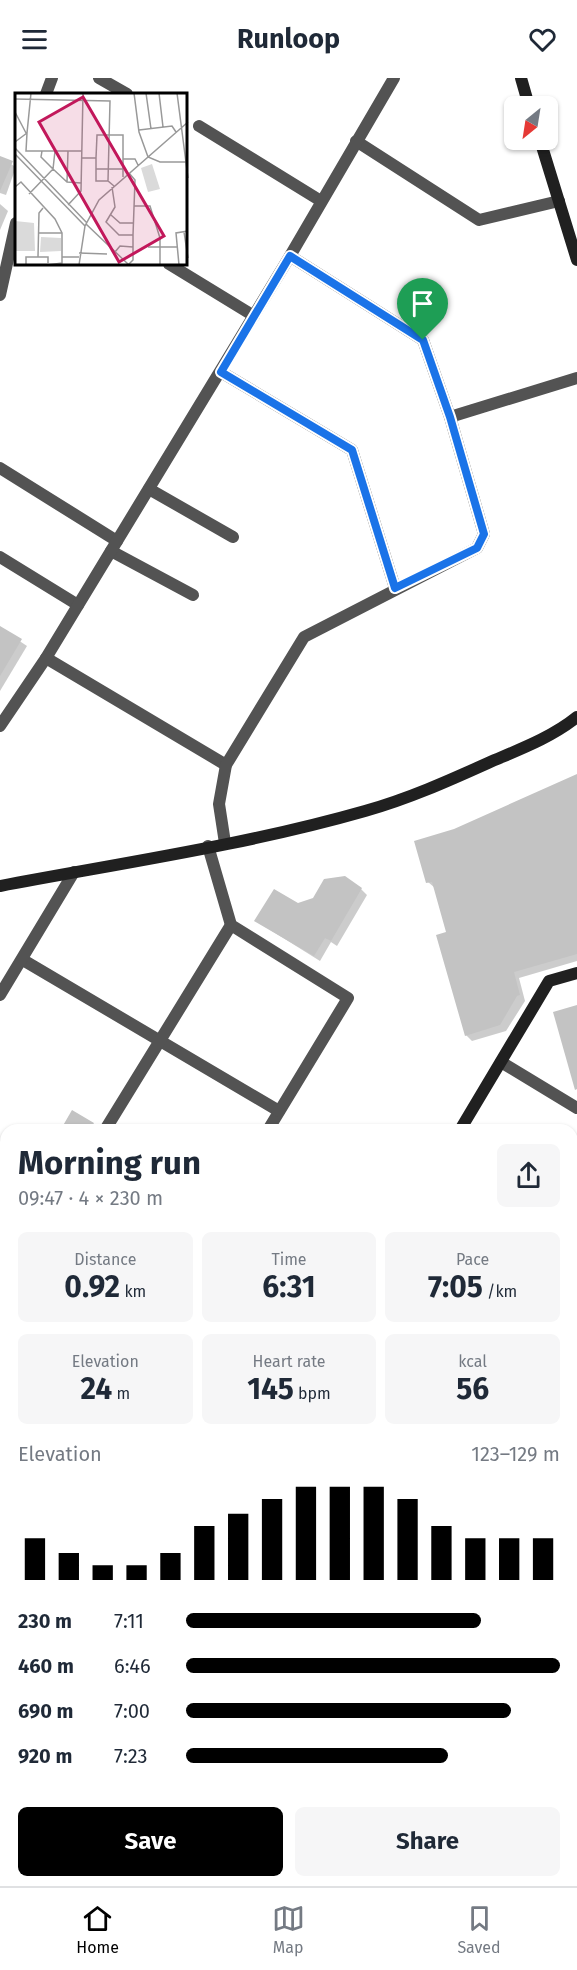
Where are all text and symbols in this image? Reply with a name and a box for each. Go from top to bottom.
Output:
icon: menu [18,23,51,56]
text: Runloop [237,23,340,55]
icon: heart [526,23,559,56]
inset map [15,93,188,266]
north arrow [504,96,558,150]
map controls [504,96,558,150]
pin [397,278,448,340]
icon: arrive [406,287,439,320]
text: Morning run [18,1143,201,1183]
button: share [497,1144,560,1207]
text: 09:47 · 4 × 230 m [18,1186,163,1210]
text: Distance [74,1250,136,1269]
text: Time [271,1250,307,1269]
text: Pace [456,1250,489,1269]
text: 0.92 [64,1269,120,1305]
text: 6:31 [262,1269,316,1305]
text: 7:05 [428,1269,483,1305]
text: km [120,1282,146,1301]
text: /km [483,1282,517,1301]
text: Elevation [72,1352,139,1371]
text: Heart rate [253,1352,325,1371]
text: kcal [458,1352,487,1371]
text: 24 [81,1371,112,1407]
text: 145 [247,1371,294,1407]
text: 56 [456,1371,489,1407]
text: m [112,1384,130,1403]
text: bpm [294,1384,331,1403]
text: Elevation [18,1442,102,1466]
text: 123–129 m [471,1442,560,1466]
text: 230 m [18,1609,72,1633]
text: 7:11 [114,1609,144,1633]
text: 460 m [18,1654,74,1678]
text: 6:46 [114,1654,151,1678]
text: 690 m [18,1699,74,1723]
text: 7:00 [114,1699,150,1723]
text: 920 m [18,1744,72,1768]
text: 7:23 [114,1744,147,1768]
button: Save [18,1807,283,1876]
button: Share [295,1807,560,1876]
tab: Home [76,1902,119,1957]
tab: Map [272,1902,305,1957]
tab: Saved [457,1902,501,1957]

